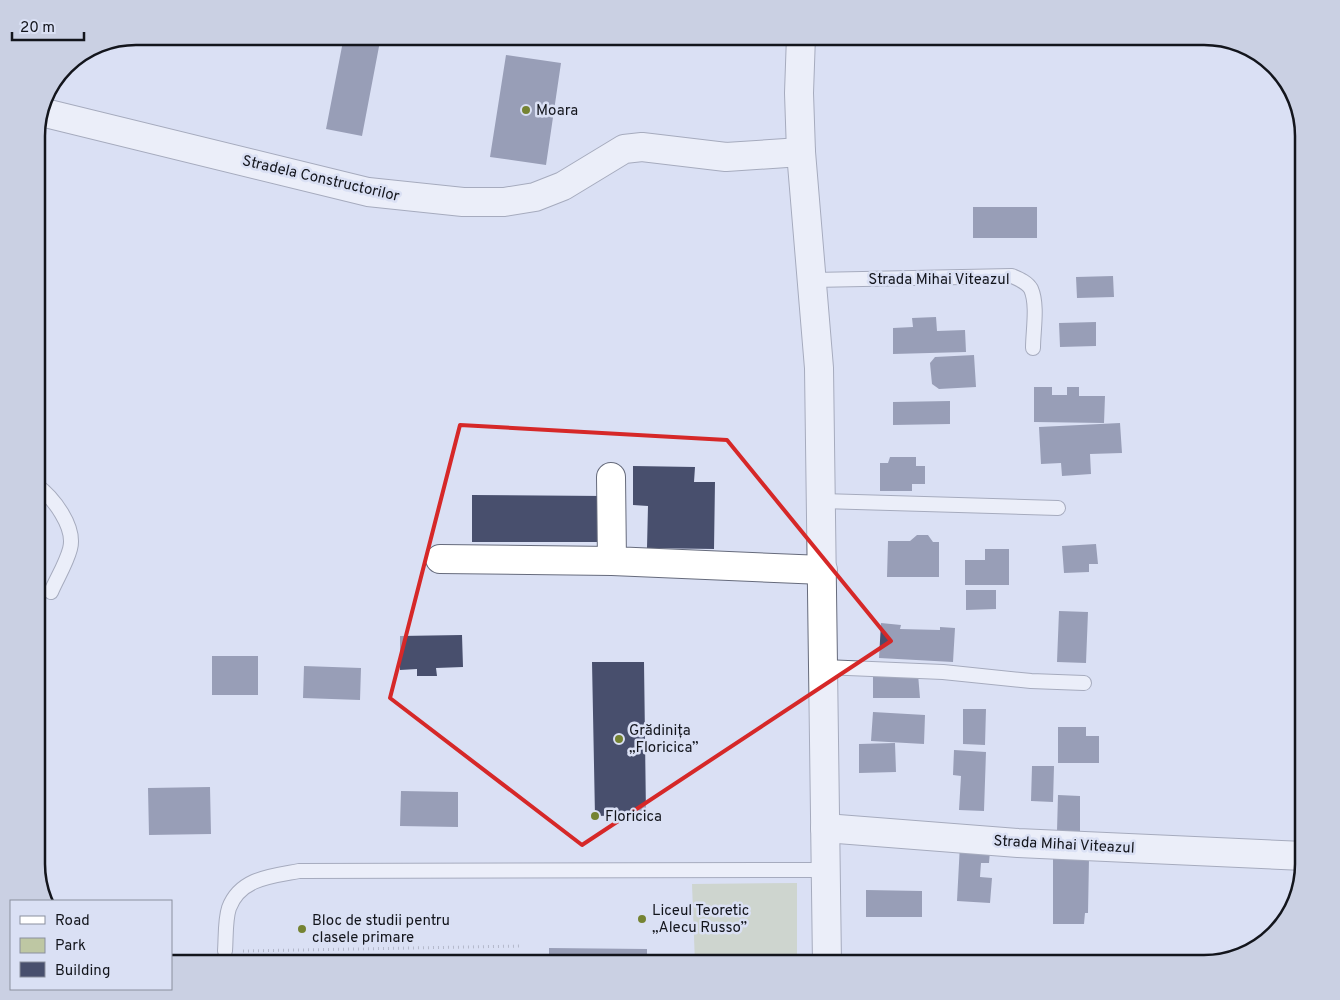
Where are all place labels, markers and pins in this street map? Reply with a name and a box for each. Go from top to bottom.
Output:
place label: Moara [536,102,578,121]
marker: Moara [520,104,532,116]
place label: Grădinița „Floricica” [629,722,699,758]
marker: Grădinița „Floricica” [613,733,625,745]
place label: Floricica [605,808,662,827]
marker: Floricica [589,810,601,822]
place label: Liceul Teoretic „Alecu Russo” [652,902,749,938]
place label: Bloc de studii pentru clasele primare [312,912,450,948]
marker: Liceul Teoretic „Alecu Russo” [636,913,648,925]
marker: Bloc de studii pentru clasele primare [296,923,308,935]

